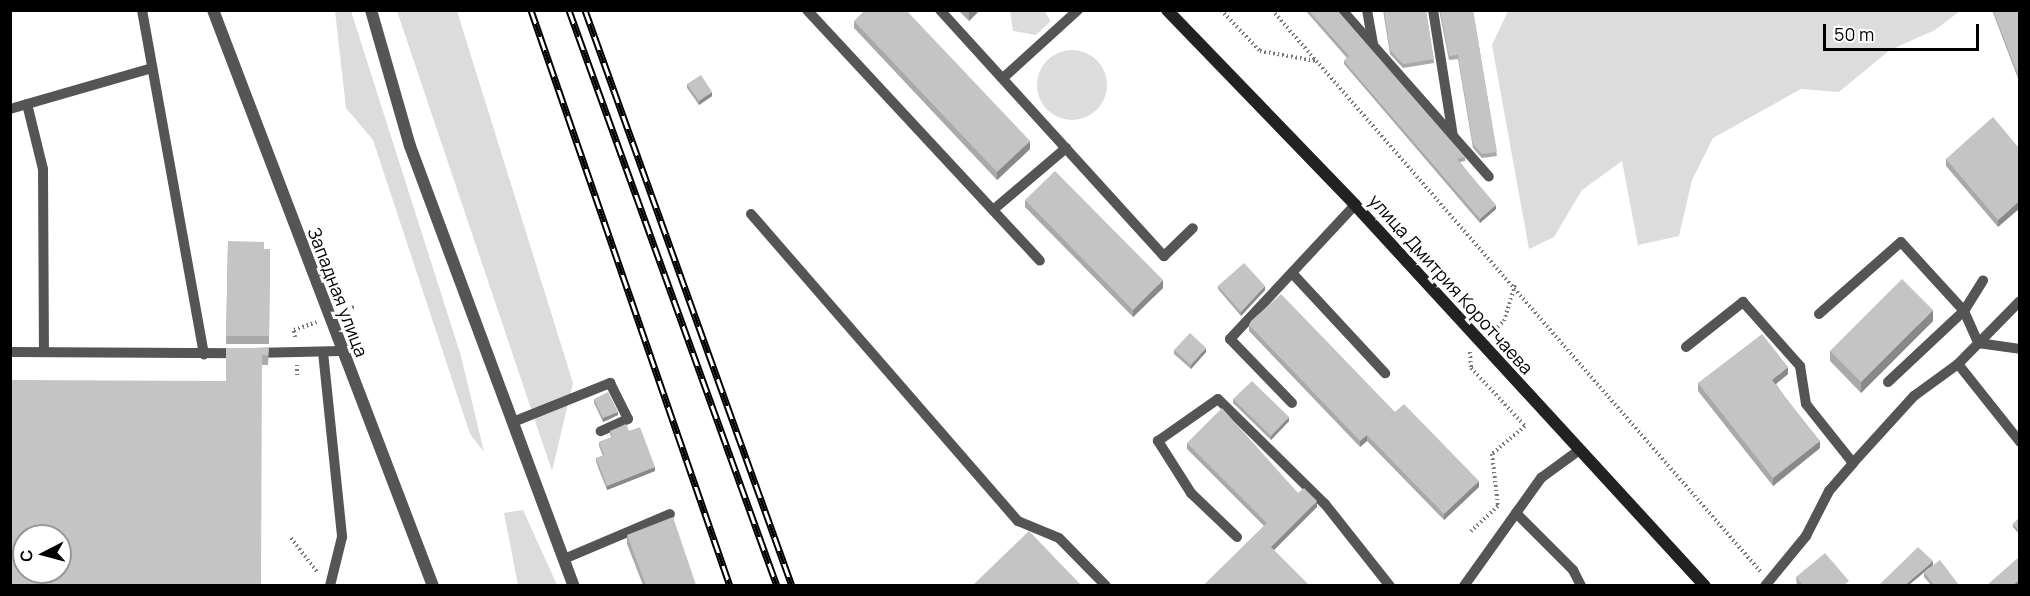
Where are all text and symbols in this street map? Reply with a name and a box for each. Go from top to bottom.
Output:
scale bar [1826,12,1982,50]
text: 50 m [1834,22,1874,46]
street label: улица Дмитрия Коротчаева [1364,190,1538,378]
street label: Западная улица [303,224,373,360]
north arrow [12,524,72,584]
text: С [15,549,38,563]

